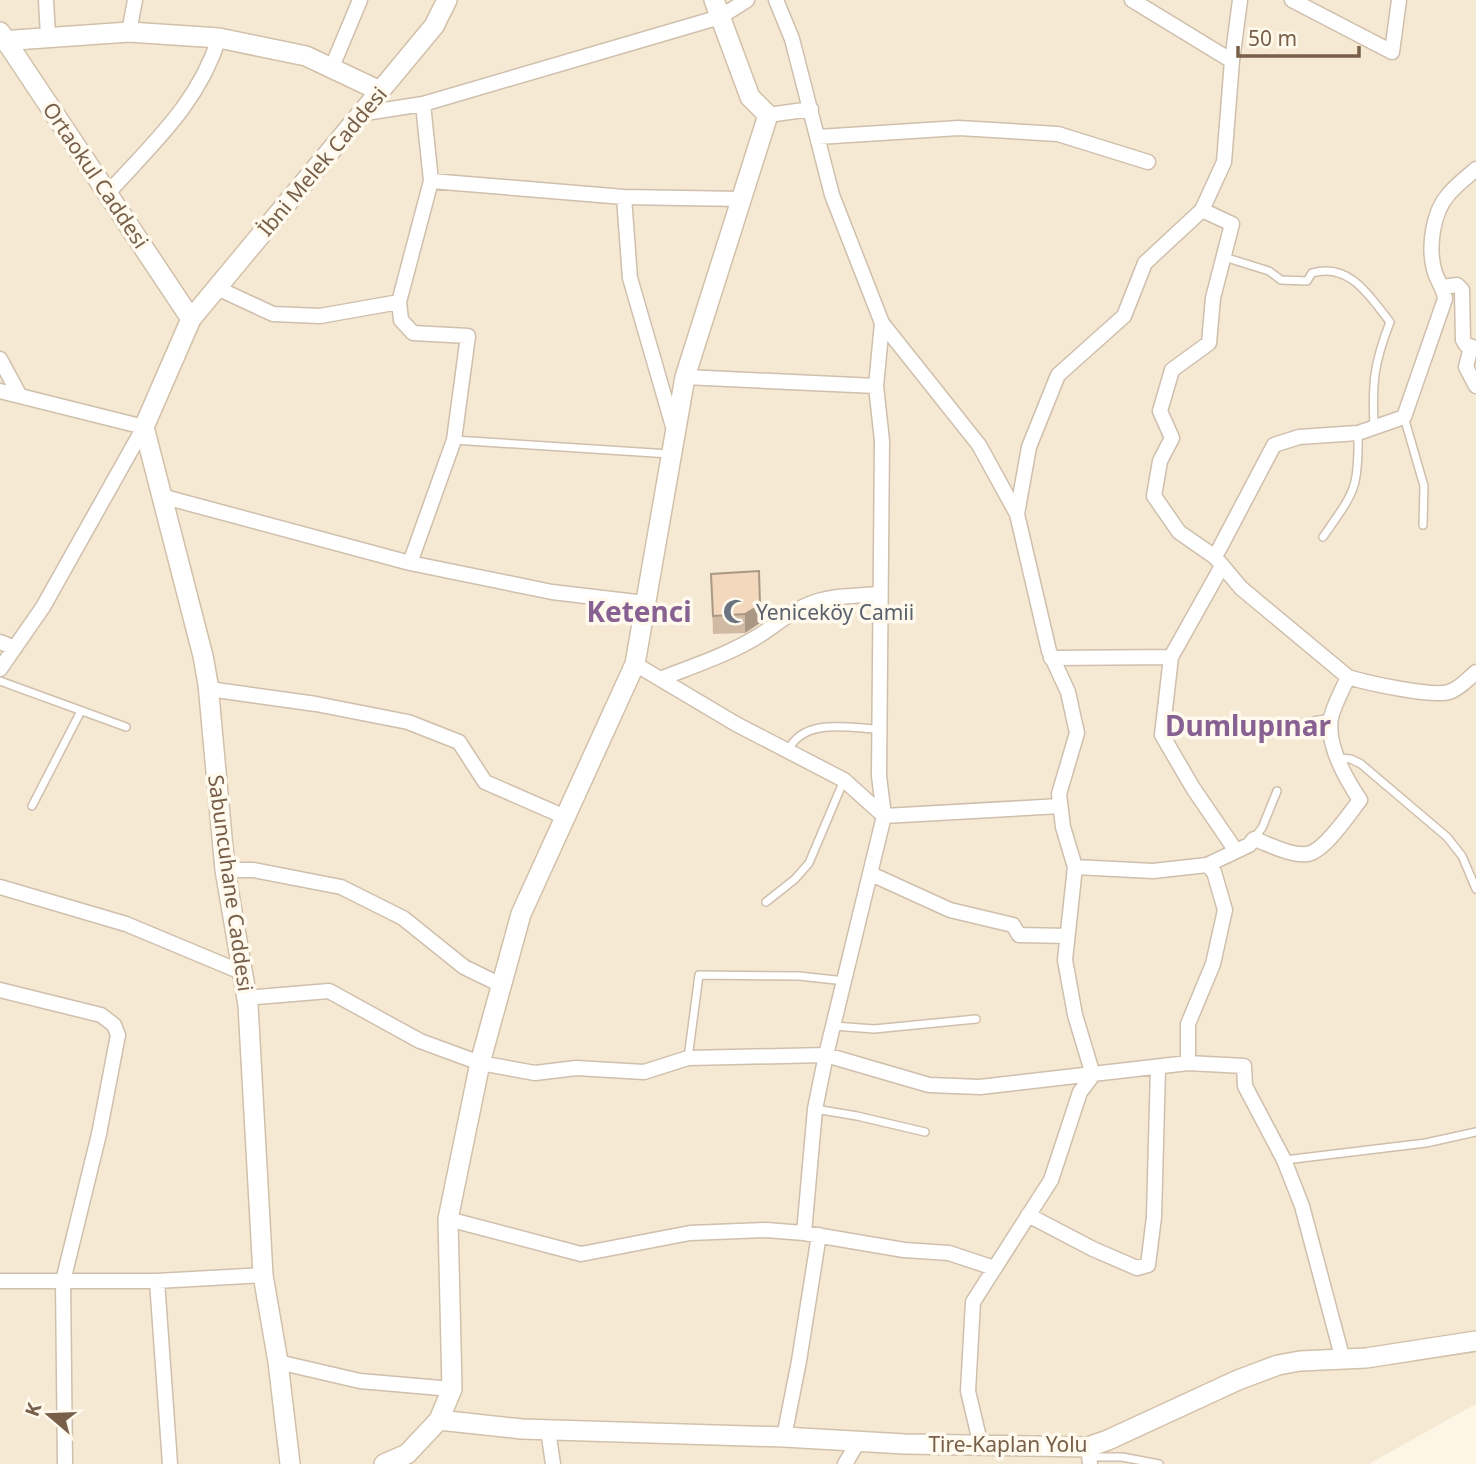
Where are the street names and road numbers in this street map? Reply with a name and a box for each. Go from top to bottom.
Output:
street label: İbni Melek Caddesi [251,80,393,242]
street label: Ortaokul Caddesi [37,97,155,253]
street label: Sabuncuhane Caddesi [202,773,260,993]
street label: Tire-Kaplan Yolu [928,1430,1088,1458]

